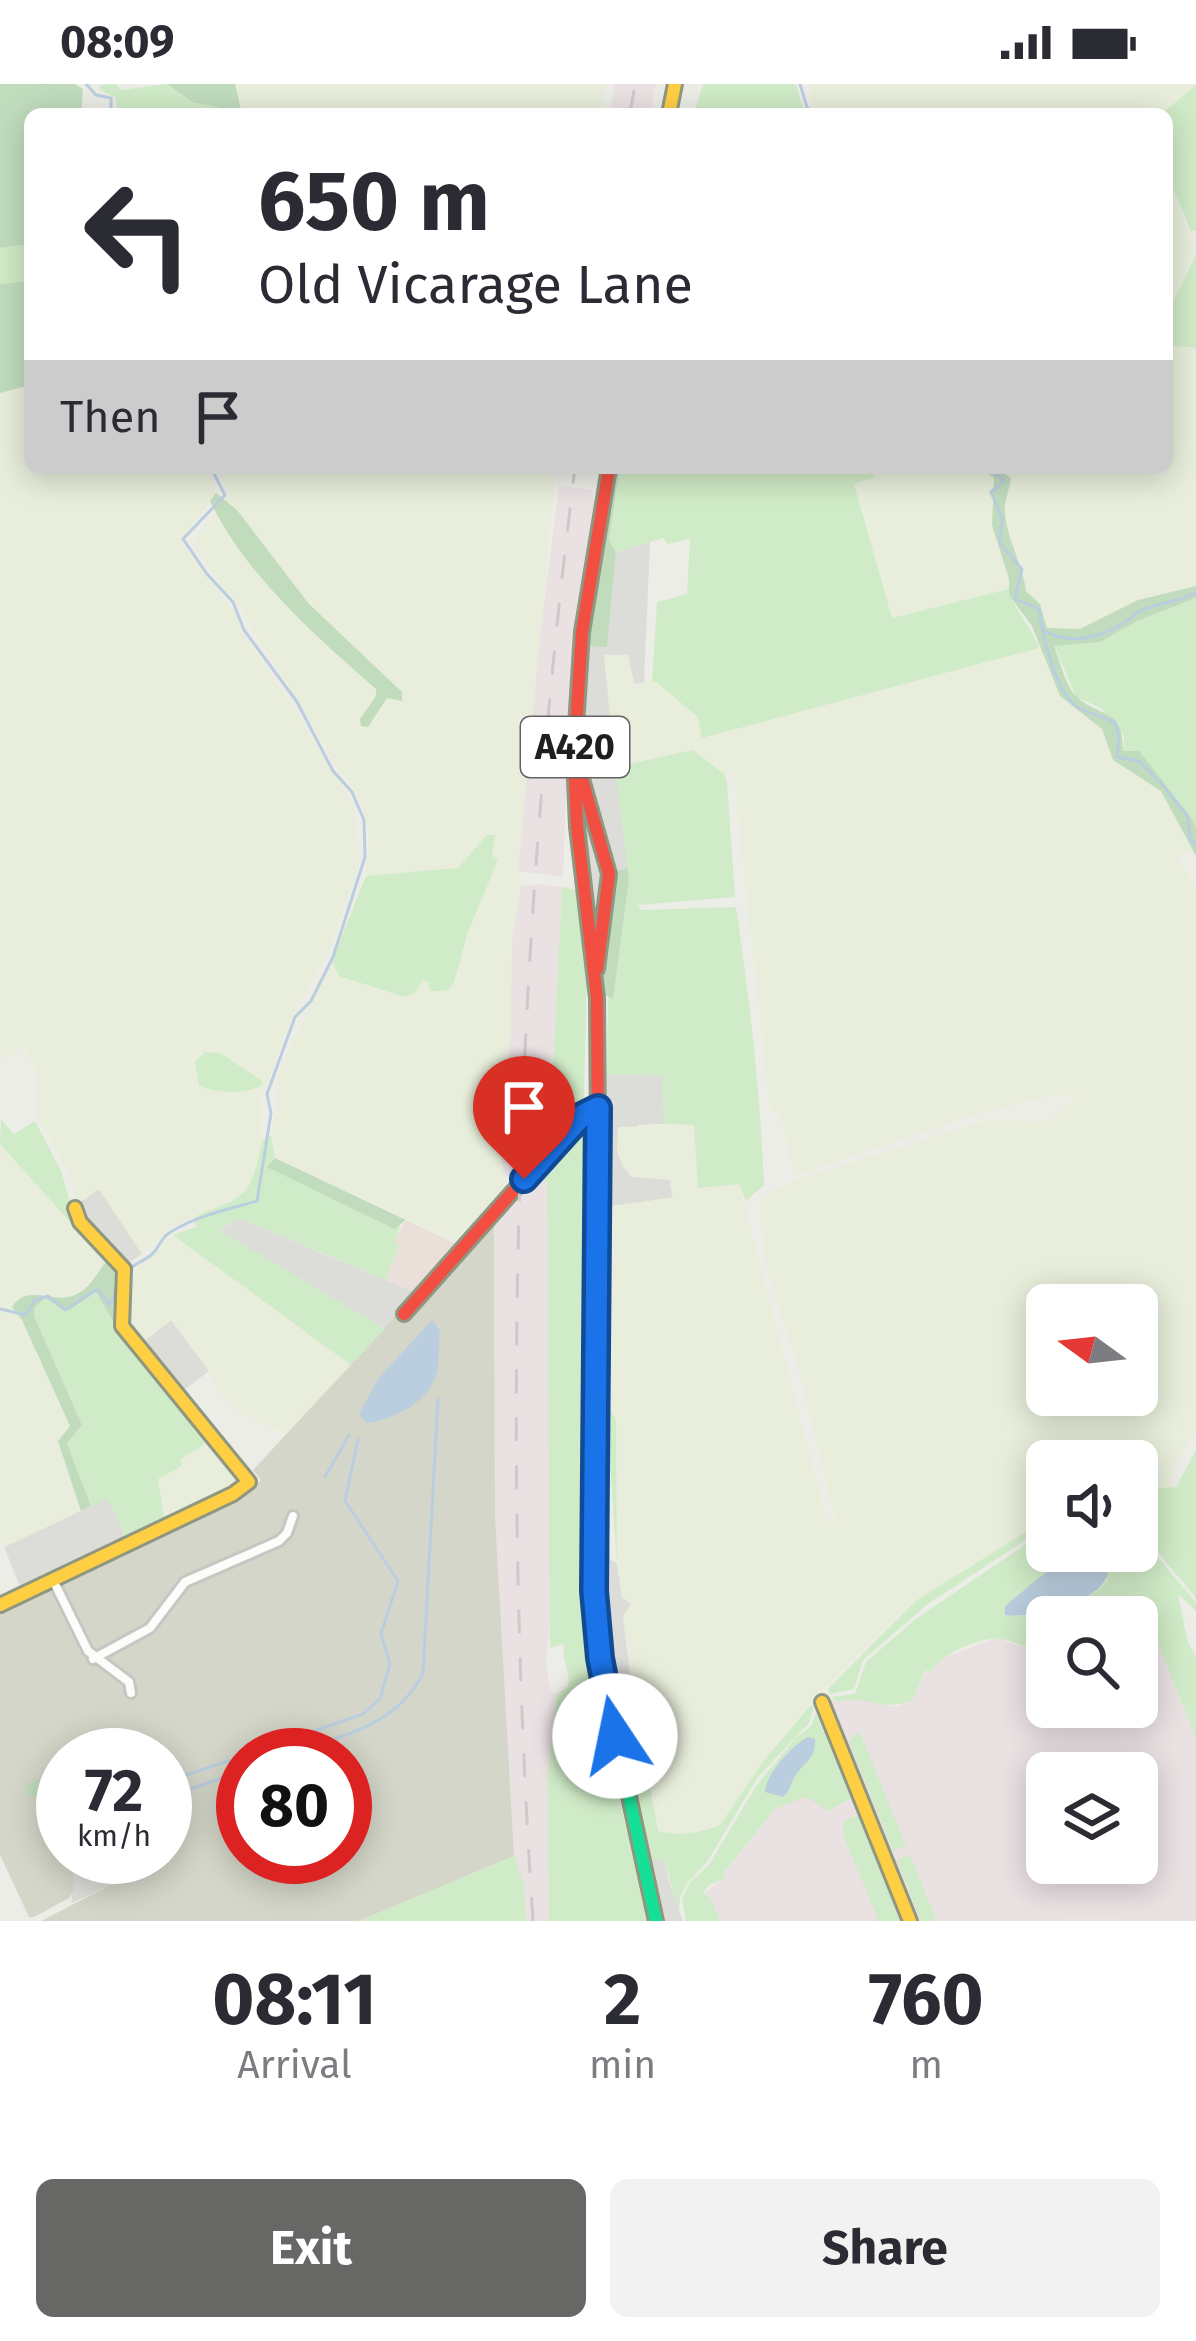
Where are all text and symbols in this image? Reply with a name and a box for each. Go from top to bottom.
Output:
text: 08:09 [60,15,174,69]
text: 650 m [258,151,490,252]
icon: left [60,156,216,312]
text: Old Vicarage Lane [258,253,693,317]
icon: arrive [185,384,251,450]
text: Then [60,390,161,444]
road number: A420 [521,717,629,777]
pin [473,1056,575,1179]
icon: arrive [491,1074,557,1140]
north arrow [1026,1284,1158,1416]
map controls [1026,1284,1158,1884]
button: sound [1026,1440,1158,1572]
button: search [1026,1596,1158,1728]
position arrow [552,1673,678,1799]
speed limit sign: 80 [216,1728,372,1884]
button: layers [1026,1752,1158,1884]
text: 72 [85,1755,143,1827]
text: km/h [77,1818,151,1854]
text: 08:11 [212,1957,377,2043]
text: 2 [604,1957,641,2043]
text: 760 [869,1957,984,2043]
text: Arrival [237,2042,352,2088]
text: min [589,2042,656,2088]
text: m [909,2042,943,2088]
button: Exit [36,2179,586,2317]
button: Share [610,2179,1160,2317]

